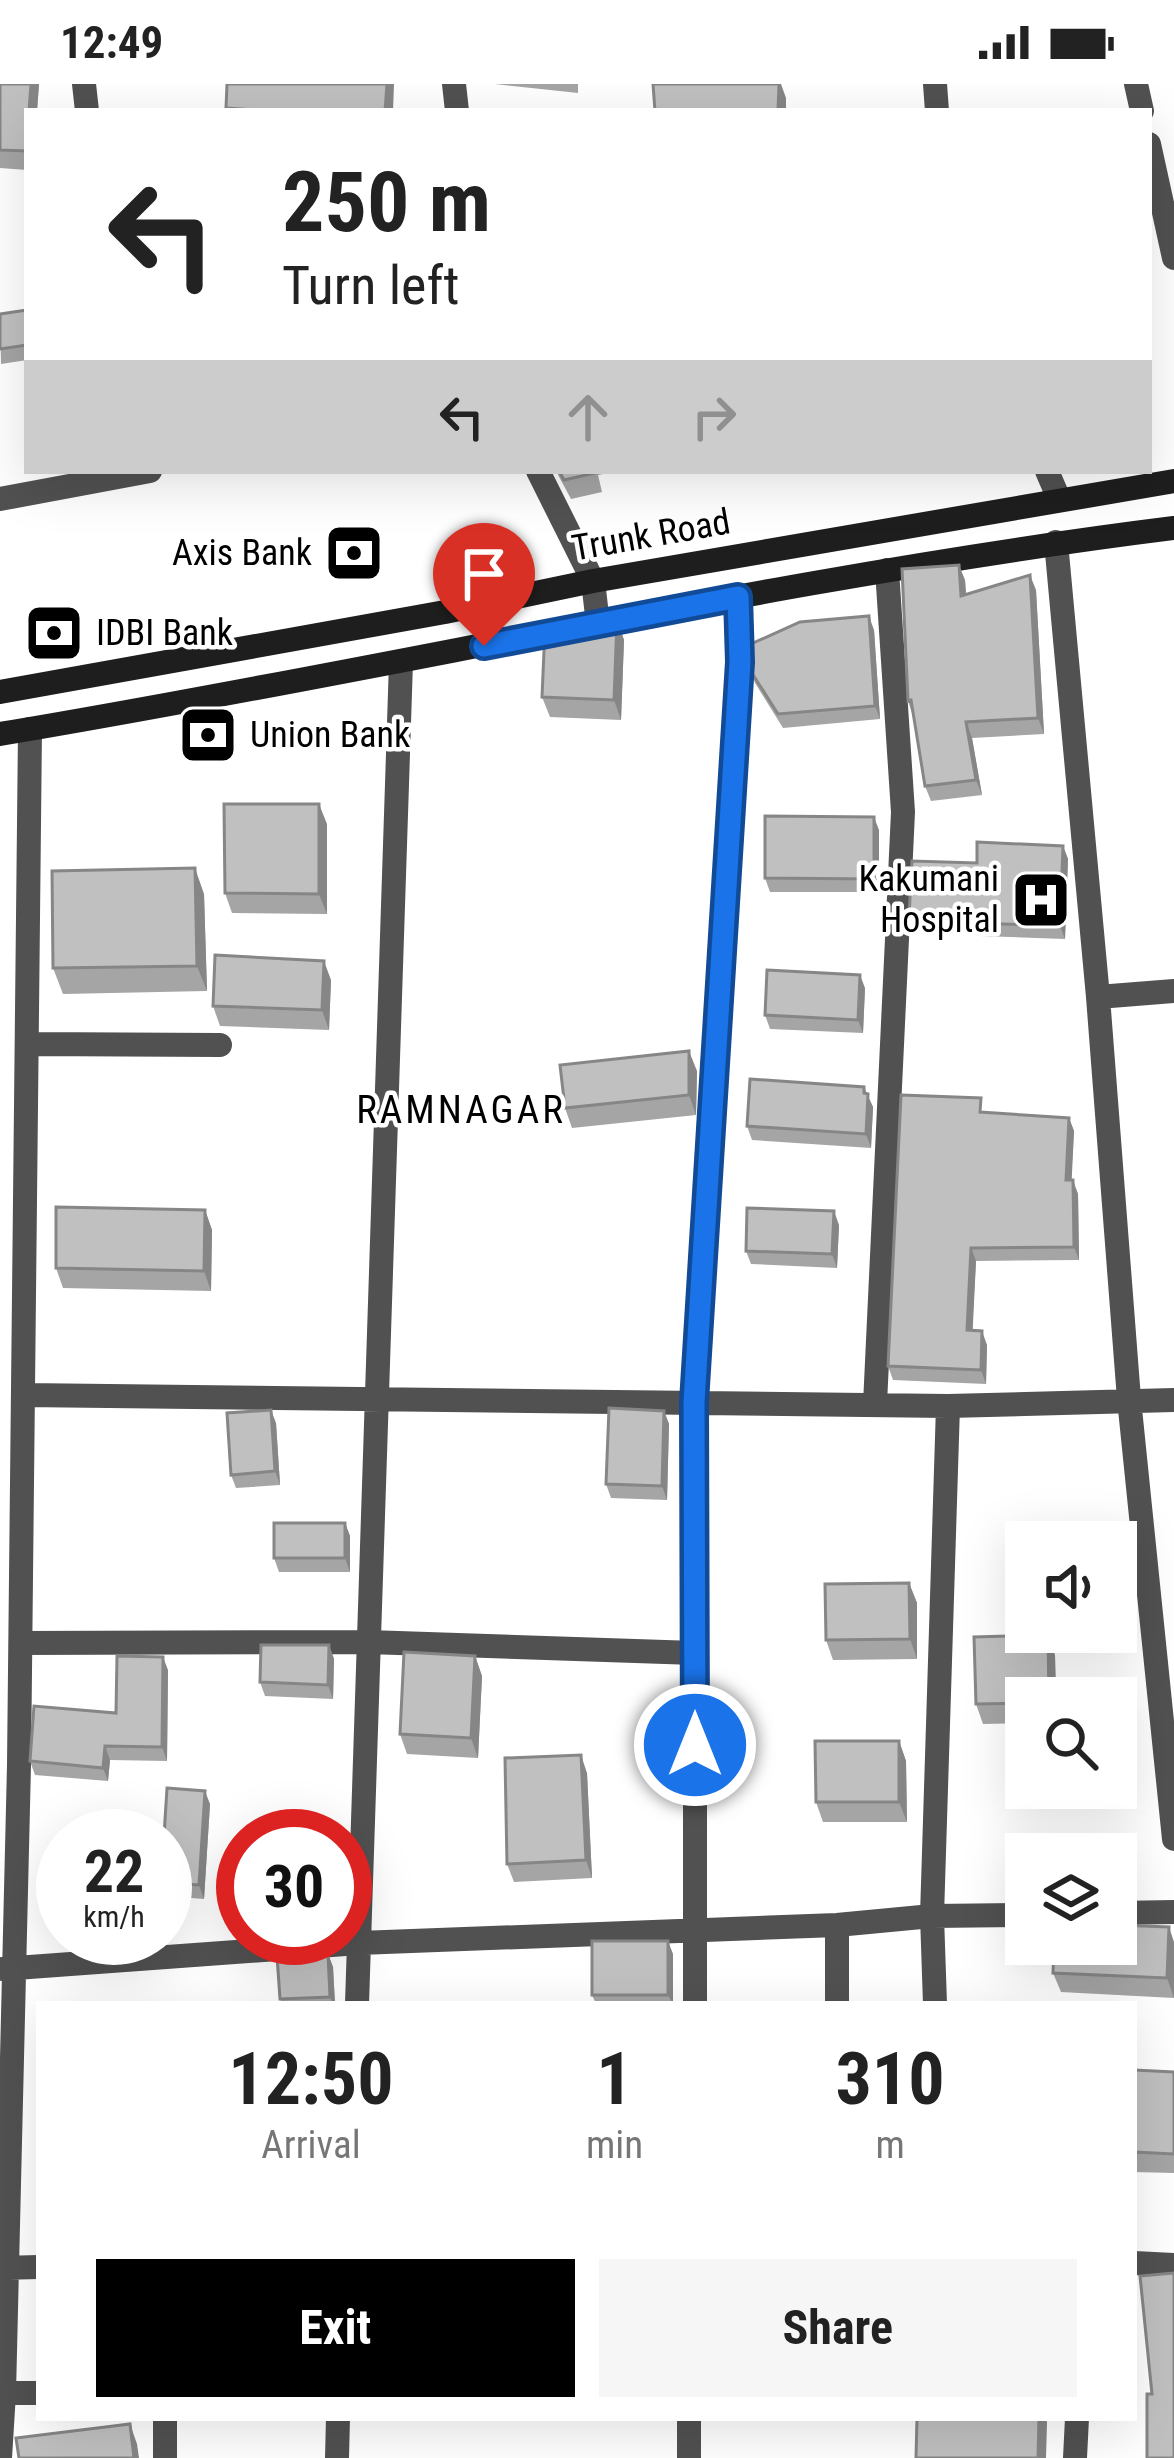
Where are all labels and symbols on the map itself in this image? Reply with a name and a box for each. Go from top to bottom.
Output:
street label: Trunk Road [569,500,733,570]
bank icon: Axis Bank [323,522,385,584]
pin [433,523,535,646]
place label: Axis Bank [172,532,312,574]
bank icon: IDBI Bank [23,602,85,664]
place label: IDBI Bank [96,612,233,654]
bank icon: Union Bank [177,704,239,766]
place label: Union Bank [250,714,410,756]
place label: Kakumani Hospital [858,858,999,941]
hospital icon: Kakumani Hospital [1010,869,1072,931]
district label: RAMNAGAR [356,1087,566,1133]
position arrow [632,1682,758,1808]
speed limit sign: 30 [216,1809,372,1965]

